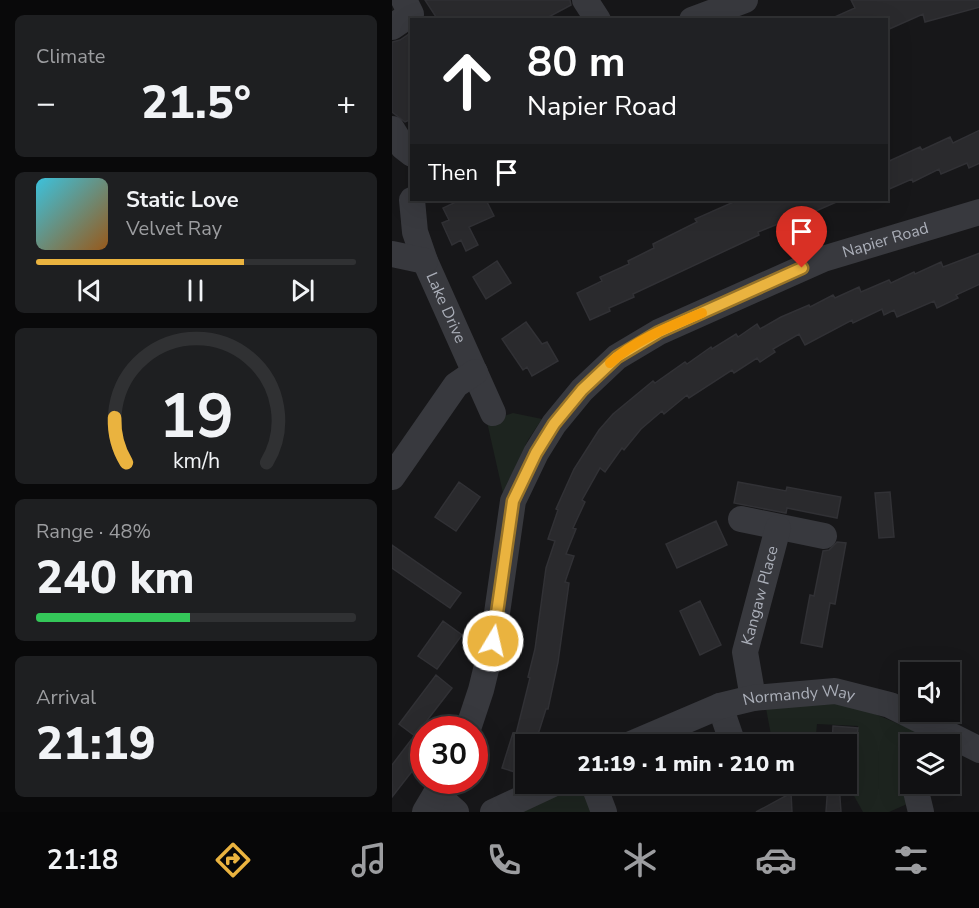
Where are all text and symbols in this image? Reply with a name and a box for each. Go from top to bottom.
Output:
text: 80 m [527,34,626,91]
icon: ahead [428,42,506,120]
text: Climate [36,43,105,70]
text: 21.5° [141,73,251,134]
text: − [36,81,56,126]
text: + [336,81,356,126]
text: Napier Road [527,88,677,125]
icon: arrive [490,156,523,189]
text: Then [428,158,478,188]
text: Static Love [126,185,239,215]
pin [776,206,827,268]
text: Velvet Ray [126,215,222,242]
icon: arrive [785,215,818,248]
street label: Napier Road [840,217,931,264]
street label: Lake Drive [420,269,471,347]
icon: previous [73,274,106,307]
icon: pause [179,274,212,307]
icon: next [286,274,319,307]
text: 19 [159,374,233,459]
text: km/h [172,446,220,476]
text: Range · 48% [36,518,151,545]
street label: Kangaw Place [736,543,784,648]
text: 240 km [36,548,195,609]
position arrow [461,609,525,673]
map controls [900,662,960,794]
button: sound [900,662,960,722]
street label: Normandy Way [741,680,858,711]
text: Arrival [36,684,96,711]
text: 21:19 [36,714,156,775]
speed limit sign: 30 [410,716,488,794]
button: layers [900,734,960,794]
text: 21:19 · 1 min · 210 m [577,749,795,779]
icon: directions [212,839,254,881]
icon: music [348,839,390,881]
icon: phone [483,839,525,881]
icon: climate [619,839,661,881]
icon: car [755,839,797,881]
icon: filters [890,839,932,881]
text: 21:18 [47,842,118,879]

